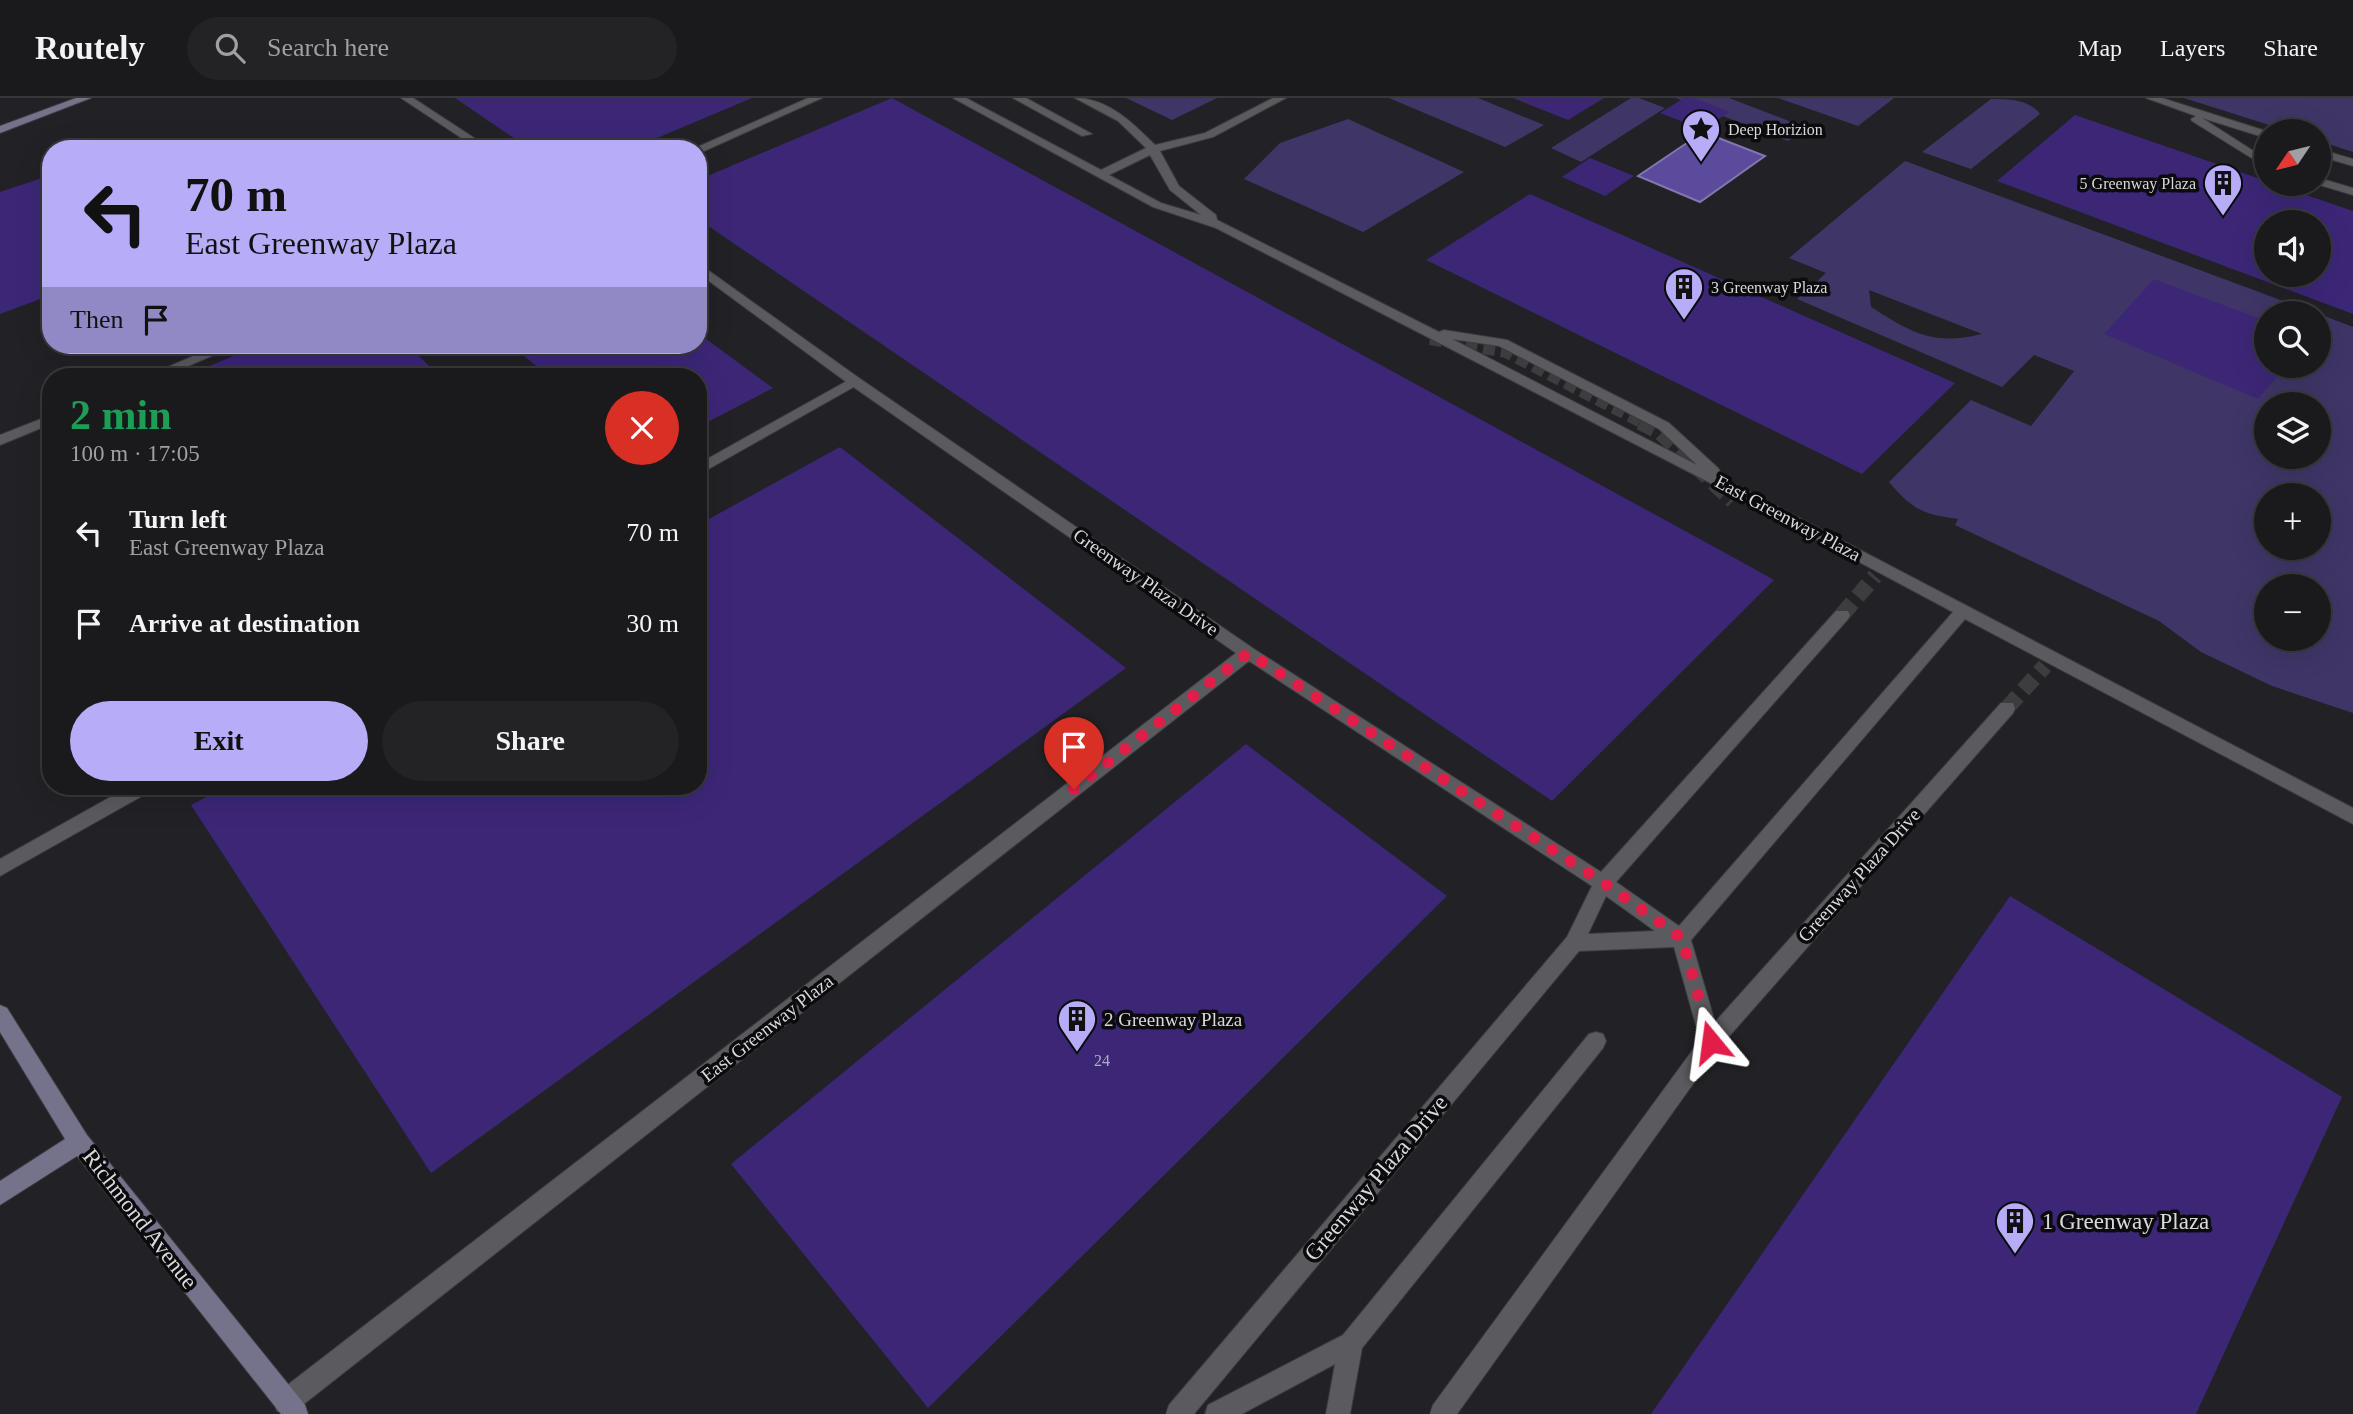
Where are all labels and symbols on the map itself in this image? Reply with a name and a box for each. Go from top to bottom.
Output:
place icon: Deep Horizion [1680,108,1722,163]
north arrow [2254,119,2331,196]
place label: Deep Horizion [1728,121,1823,139]
building icon: 5 Greenway Plaza [2202,162,2244,217]
place label: 5 Greenway Plaza [2080,175,2196,193]
building icon: 3 Greenway Plaza [1663,266,1705,321]
place label: 3 Greenway Plaza [1711,279,1827,297]
street label: East Greenway Plaza [1712,471,1865,565]
street label: Greenway Plaza Drive [1070,524,1222,640]
pin [1044,717,1104,789]
street label: Greenway Plaza Drive [1794,804,1924,946]
street label: East Greenway Plaza [697,970,838,1086]
building icon: 2 Greenway Plaza [1056,998,1098,1053]
position arrow [1674,1005,1748,1079]
place label: 2 Greenway Plaza [1104,1009,1243,1030]
house number: 24 [1094,1052,1110,1069]
street label: Greenway Plaza Drive [1300,1090,1452,1266]
street label: Richmond Avenue [78,1144,202,1294]
building icon: 1 Greenway Plaza [1994,1200,2036,1255]
place label: 1 Greenway Plaza [2042,1209,2209,1234]

